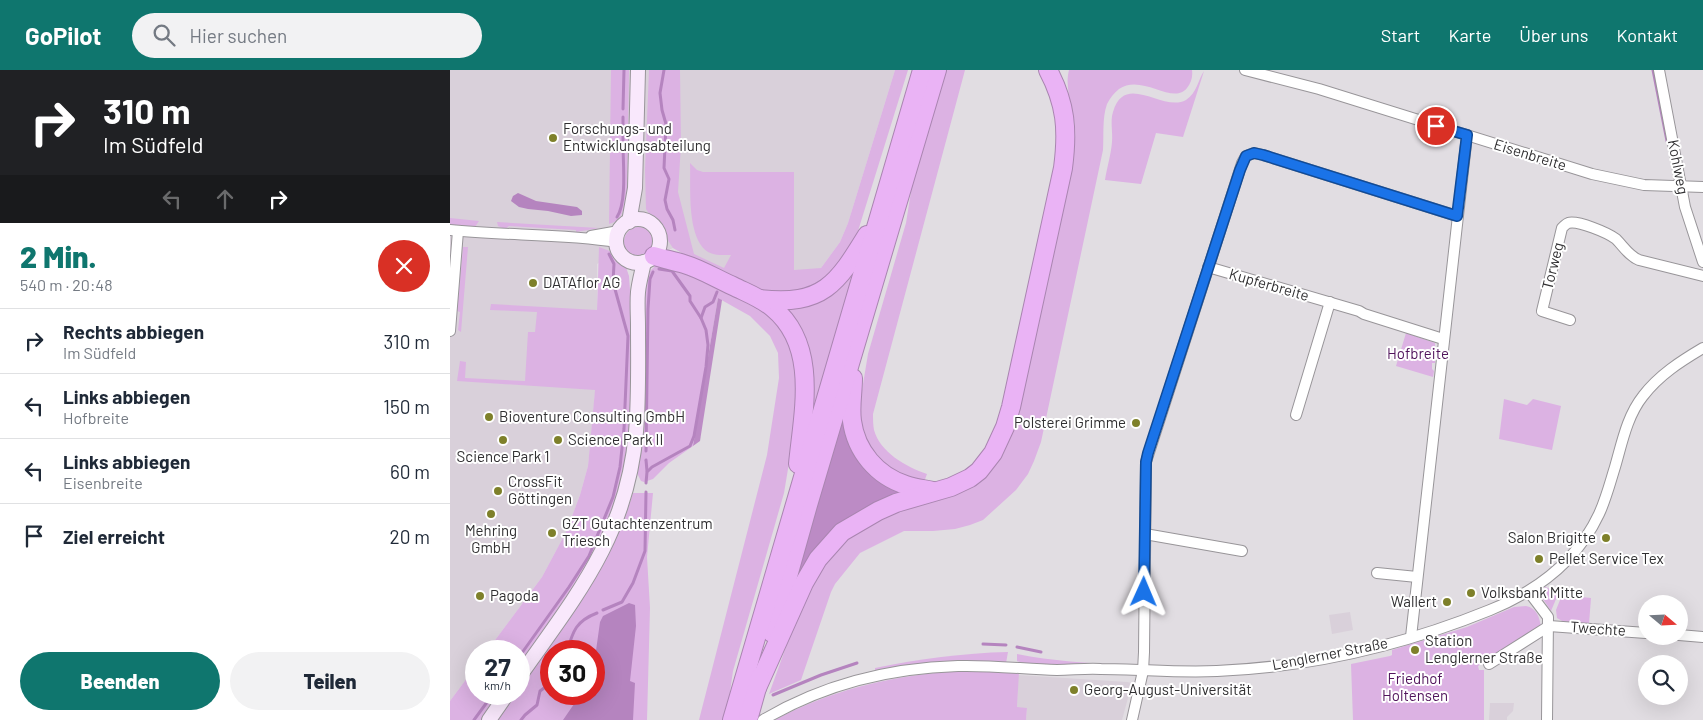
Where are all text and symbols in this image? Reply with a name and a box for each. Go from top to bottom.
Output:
search box [132,13,482,58]
text: GoPilot [25,21,102,50]
icon: search [150,21,178,49]
text: Hier suchen [190,24,287,47]
text: Start [1381,24,1420,46]
text: Karte [1448,24,1491,46]
text: Über uns [1519,24,1588,46]
text: Kontakt [1616,24,1678,46]
text: 310 m [103,89,190,131]
icon: right [20,90,85,155]
pin [1415,105,1457,147]
icon: arrive [1422,112,1450,140]
place label: Forschungs- und Entwicklungsabteilung [563,119,711,154]
text: Im Südfeld [103,131,204,157]
marker: Forschungs- und Entwicklungsabteilung [547,132,559,144]
street label: Eisenbreite [1492,135,1569,174]
street label: Kohlweg [1665,138,1693,196]
icon: left [158,185,186,213]
icon: ahead [211,185,239,213]
icon: right [264,185,292,213]
text: 2 Min. [20,238,96,274]
button: close [378,240,430,292]
street label: Torweg [1537,240,1567,291]
street label: Kupferbreite [1227,264,1311,304]
place label: DATAflor AG [543,273,620,291]
text: 540 m · 20:48 [20,275,112,294]
marker: DATAflor AG [527,277,539,289]
text: Rechts abbiegen [63,320,204,343]
icon: right [20,327,48,355]
text: 310 m [383,330,430,353]
text: Im Südfeld [63,343,136,362]
park label: Hofbreite [1387,344,1449,362]
text: Links abbiegen [63,385,190,408]
icon: left [20,392,48,420]
text: 150 m [383,395,430,418]
place label: Bioventure Consulting GmbH [499,407,685,425]
text: Hofbreite [63,408,129,427]
marker: Bioventure Consulting GmbH [483,411,495,423]
place label: Polsterei Grimme [1014,413,1126,431]
marker: Polsterei Grimme [1130,417,1142,429]
place label: Science Park II [568,430,663,448]
marker: Science Park 1 [497,434,509,446]
marker: Science Park II [552,434,564,446]
place label: Science Park 1 [457,447,549,465]
text: Links abbiegen [63,450,190,473]
icon: left [20,457,48,485]
text: 60 m [390,460,430,483]
place label: CrossFit Göttingen [508,472,572,507]
text: Eisenbreite [63,473,143,492]
marker: CrossFit Göttingen [492,485,504,497]
marker: Mehring GmbH [485,508,497,520]
place label: GZT Gutachtenzentrum Triesch [562,514,713,549]
place label: Mehring GmbH [465,521,517,556]
icon: arrive [20,522,48,550]
text: Ziel erreicht [63,525,165,548]
text: 20 m [390,525,430,548]
marker: GZT Gutachtenzentrum Triesch [546,527,558,539]
place label: Salon Brigitte [1508,528,1596,546]
marker: Salon Brigitte [1600,532,1612,544]
place label: Pellet Service Tex [1549,549,1664,567]
marker: Pellet Service Tex [1533,553,1545,565]
position arrow [1117,565,1169,617]
place label: Volksbank Mitte [1481,583,1583,601]
place label: Pagoda [490,586,539,604]
marker: Volksbank Mitte [1465,587,1477,599]
marker: Pagoda [474,590,486,602]
place label: Wallert [1391,592,1437,610]
north arrow [1638,595,1688,645]
map controls [1638,595,1688,705]
marker: Wallert [1441,596,1453,608]
street label: Twechte [1570,617,1626,639]
place label: Station Lenglerner Straße [1425,631,1543,666]
street label: Lenglerner Straße [1270,633,1389,673]
speed limit sign: 30 [540,640,605,705]
marker: Station Lenglerner Straße [1409,644,1421,656]
text: 27 [484,651,511,681]
button: Beenden [20,652,220,710]
button: Teilen [230,652,430,710]
button: search [1638,655,1688,705]
park label: Friedhof Holtensen [1382,669,1448,704]
text: km/h [484,678,511,692]
place label: Georg-August-Universität [1084,680,1252,698]
marker: Georg-August-Universität [1068,684,1080,696]

